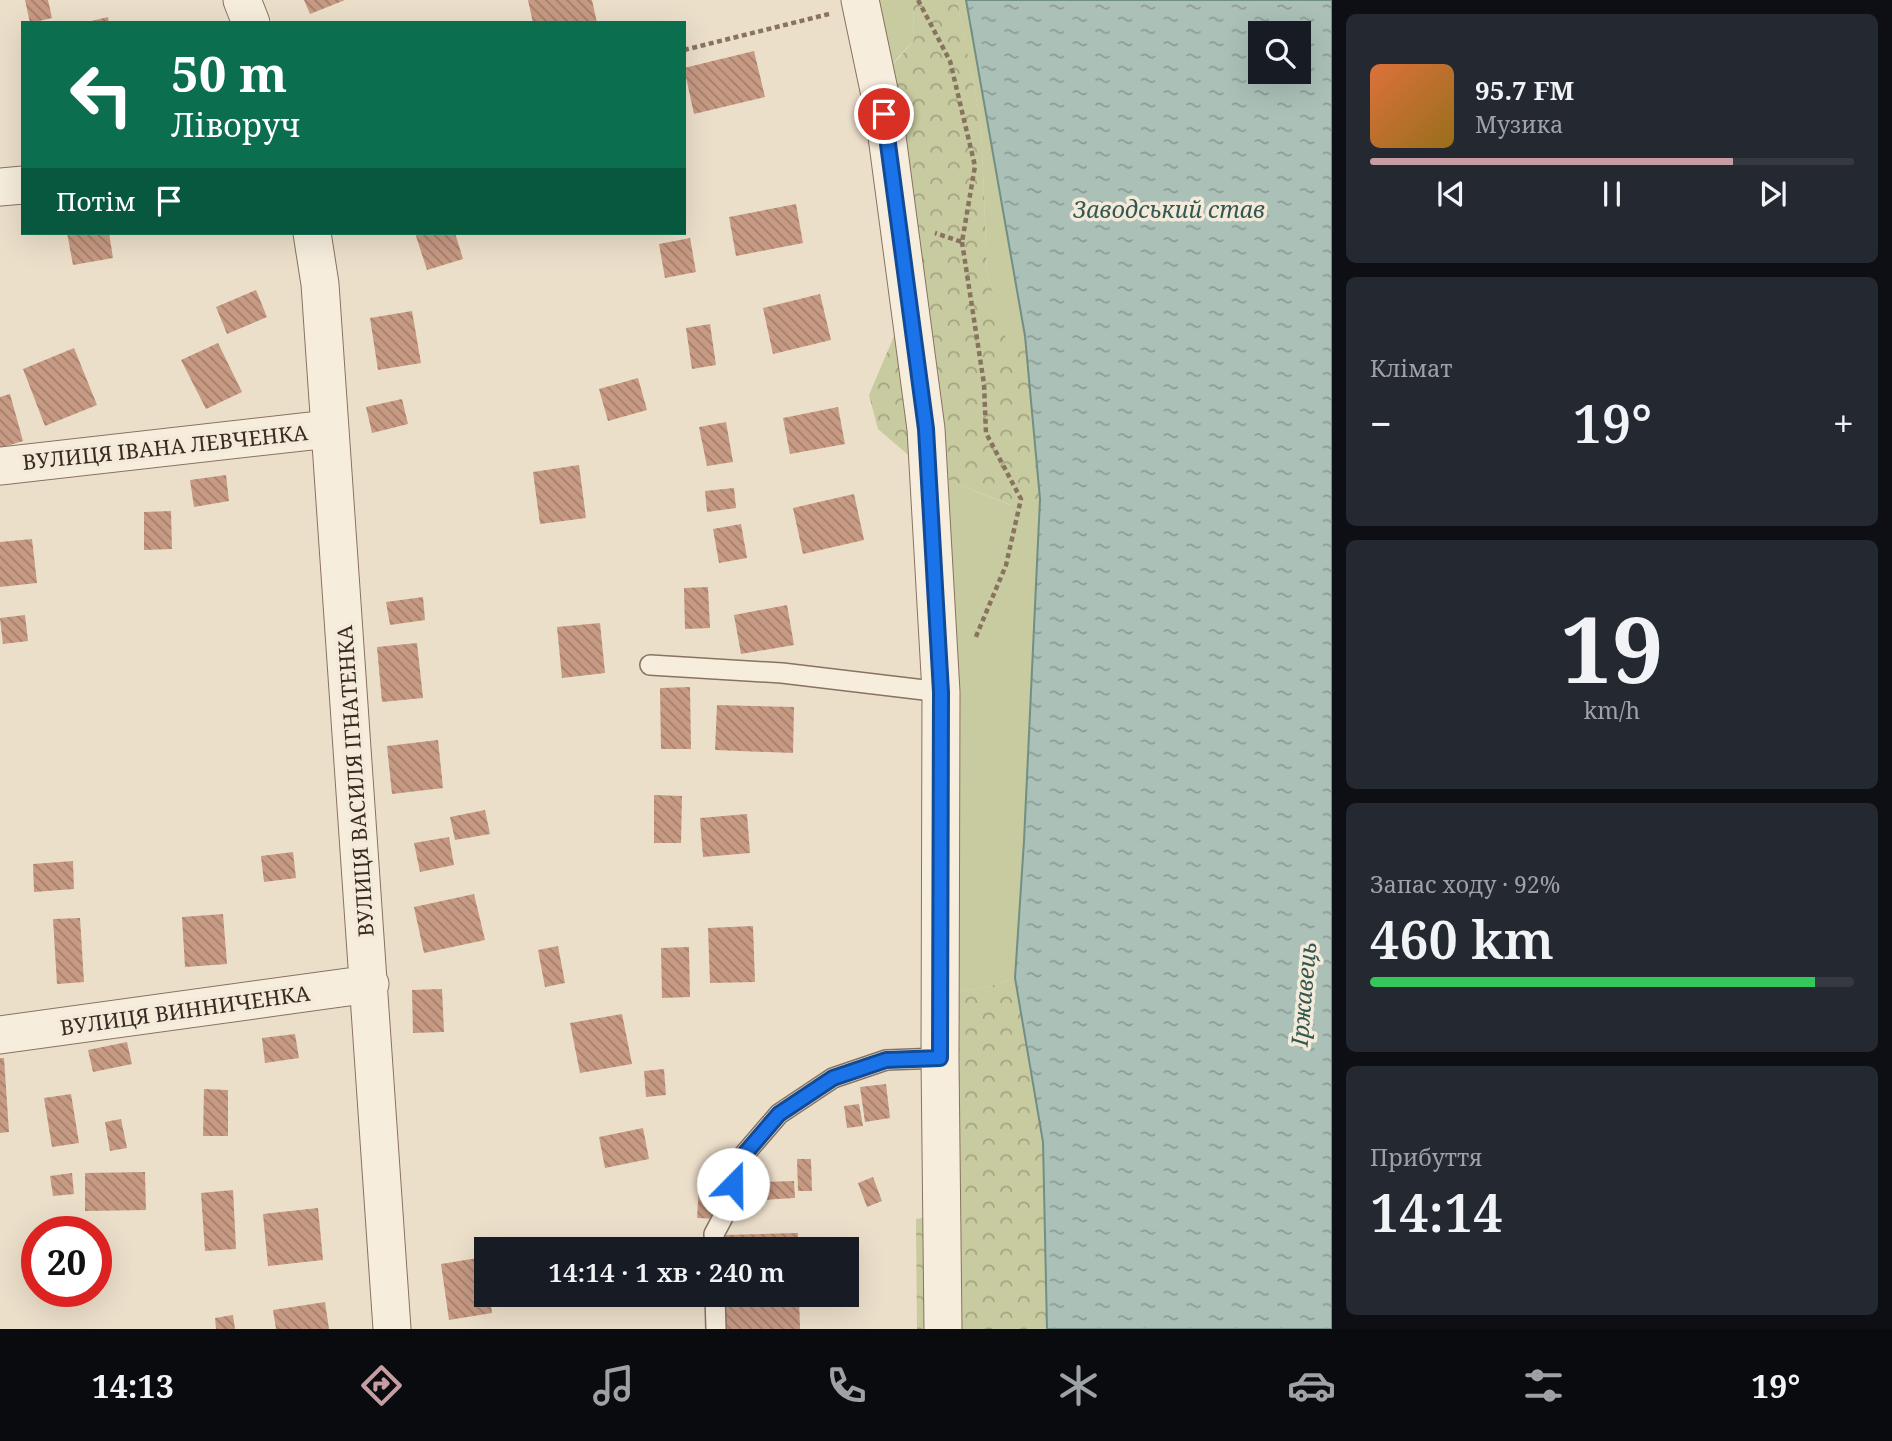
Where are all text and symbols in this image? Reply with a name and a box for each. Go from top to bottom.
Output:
map controls [1248,21,1311,84]
button: search [1248,21,1311,84]
text: 50 m [171,40,287,106]
icon: left [56,49,147,140]
text: 95.7 FM [1475,72,1574,108]
pin [854,84,914,144]
icon: arrive [865,95,903,133]
text: Ліворуч [171,103,300,146]
text: Музика [1475,108,1563,140]
icon: previous [1432,175,1470,213]
icon: pause [1593,175,1631,213]
icon: next [1754,175,1792,213]
icon: arrive [150,182,188,220]
text: Потім [56,183,136,219]
water label: Заводський став [1073,193,1265,225]
text: Клімат [1370,352,1452,384]
text: 19° [1573,387,1652,458]
text: − [1370,397,1392,449]
text: + [1833,397,1854,449]
street label: ВУЛИЦЯ ІВАНА ЛЕВЧЕНКА [21,418,309,476]
text: 19 [1561,586,1663,710]
street label: ВУЛИЦЯ ВАСИЛЯ ІГНАТЕНКА [330,624,380,938]
text: km/h [1584,694,1640,726]
text: Запас ходу · 92% [1370,868,1560,900]
text: 460 km [1370,903,1554,974]
water label: Іржавець [1282,940,1324,1049]
street label: ВУЛИЦЯ ВИННИЧЕНКА [58,979,312,1041]
text: Прибуття [1370,1141,1482,1173]
position arrow [696,1147,770,1221]
text: 14:14 [1370,1176,1503,1247]
speed limit sign: 20 [21,1216,112,1307]
text: 14:14 · 1 хв · 240 m [548,1254,785,1290]
icon: directions [357,1361,406,1410]
icon: music [589,1361,638,1410]
icon: phone [822,1361,871,1410]
icon: climate [1054,1361,1103,1410]
icon: car [1287,1361,1336,1410]
icon: filters [1519,1361,1568,1410]
text: 14:13 [92,1364,174,1407]
text: 19° [1751,1364,1800,1407]

